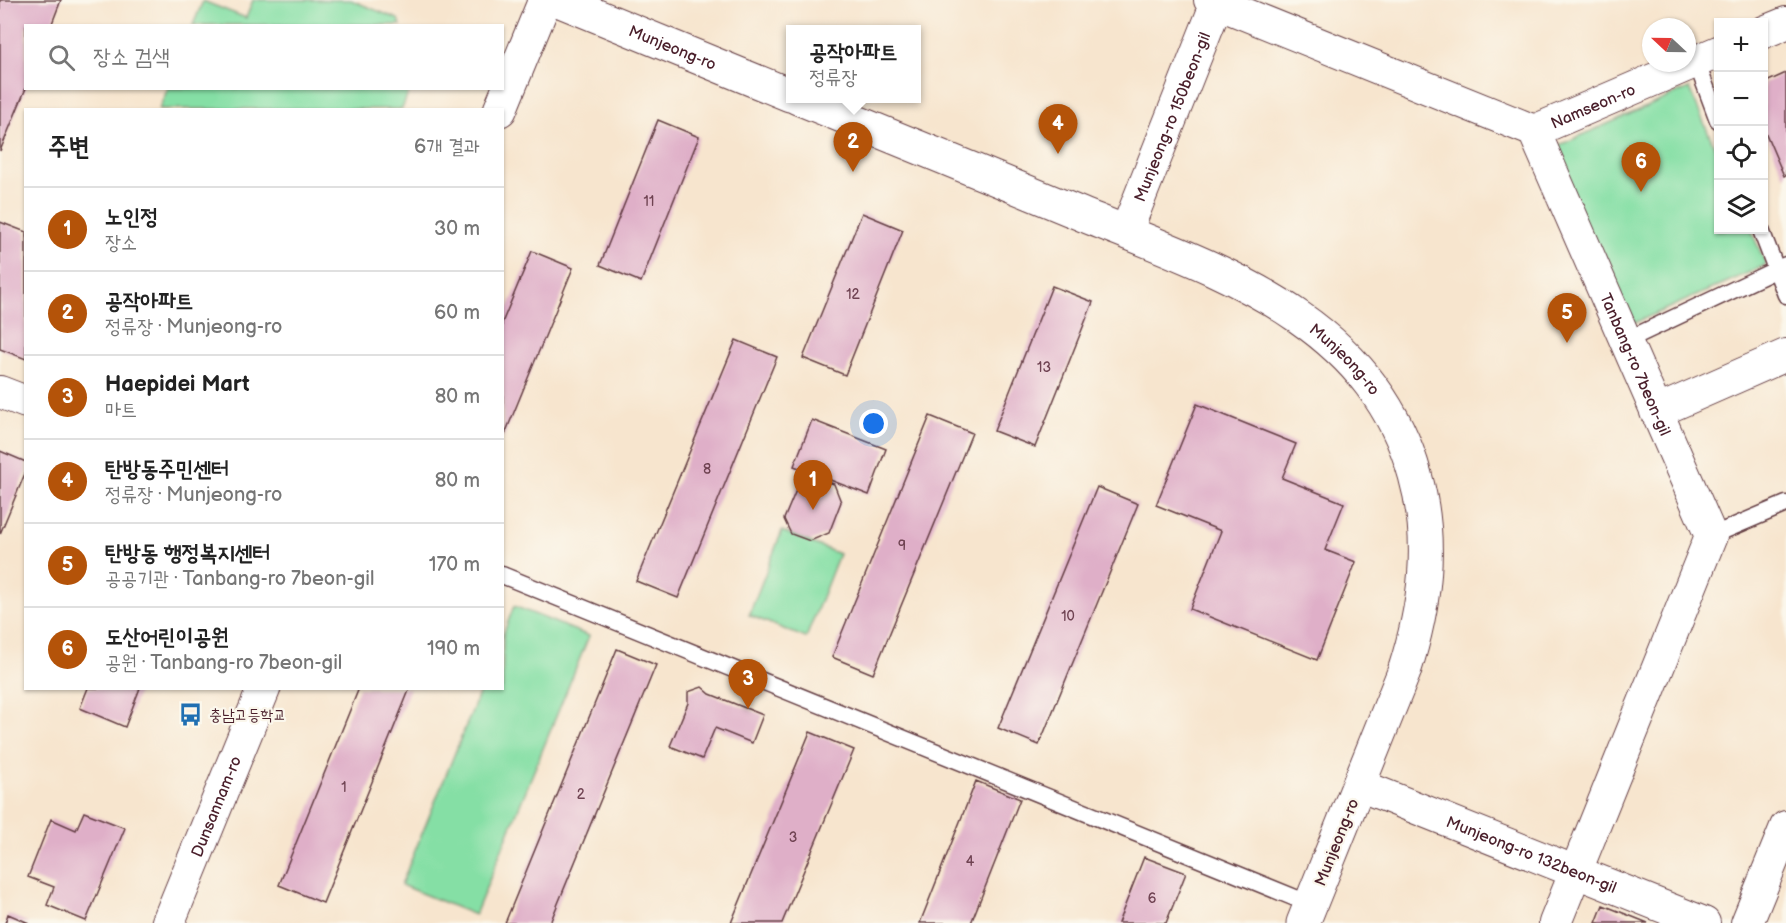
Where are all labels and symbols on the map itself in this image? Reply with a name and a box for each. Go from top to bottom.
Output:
north arrow [1642,18,1696,72]
street label: Munjeong-ro [626,22,719,75]
street label: Munjeong-ro 150beon-gil [1131,30,1215,205]
street label: Namseon-ro [1548,81,1639,134]
pin: 4 [1038,104,1078,154]
pin: 2 [834,122,872,172]
pin: 6 [1622,142,1660,192]
house number: 11 [644,193,654,210]
house number: 12 [846,286,861,303]
street label: Tanbang-ro 7beon-gil [1595,291,1674,439]
pin: 5 [1548,294,1586,343]
street label: Munjeong-ro [1305,320,1383,399]
house number: 13 [1037,359,1051,376]
your location [859,409,888,438]
pin: 1 [794,460,832,510]
house number: 8 [703,461,711,478]
house number: 9 [898,537,906,554]
house number: 10 [1061,608,1075,625]
pin: 3 [728,660,768,709]
bus stop icon: 충남고등학교 [178,701,204,727]
place label: 충남고등학교 [209,706,286,725]
street label: Dunsannam-ro [188,754,246,860]
house number: 1 [341,779,347,796]
house number: 2 [577,786,586,803]
street label: Munjeong-ro [1311,796,1364,889]
street label: Munjeong-ro 132beon-gil [1443,813,1619,898]
house number: 3 [789,829,797,846]
house number: 4 [966,853,975,870]
house number: 6 [1148,890,1157,907]

